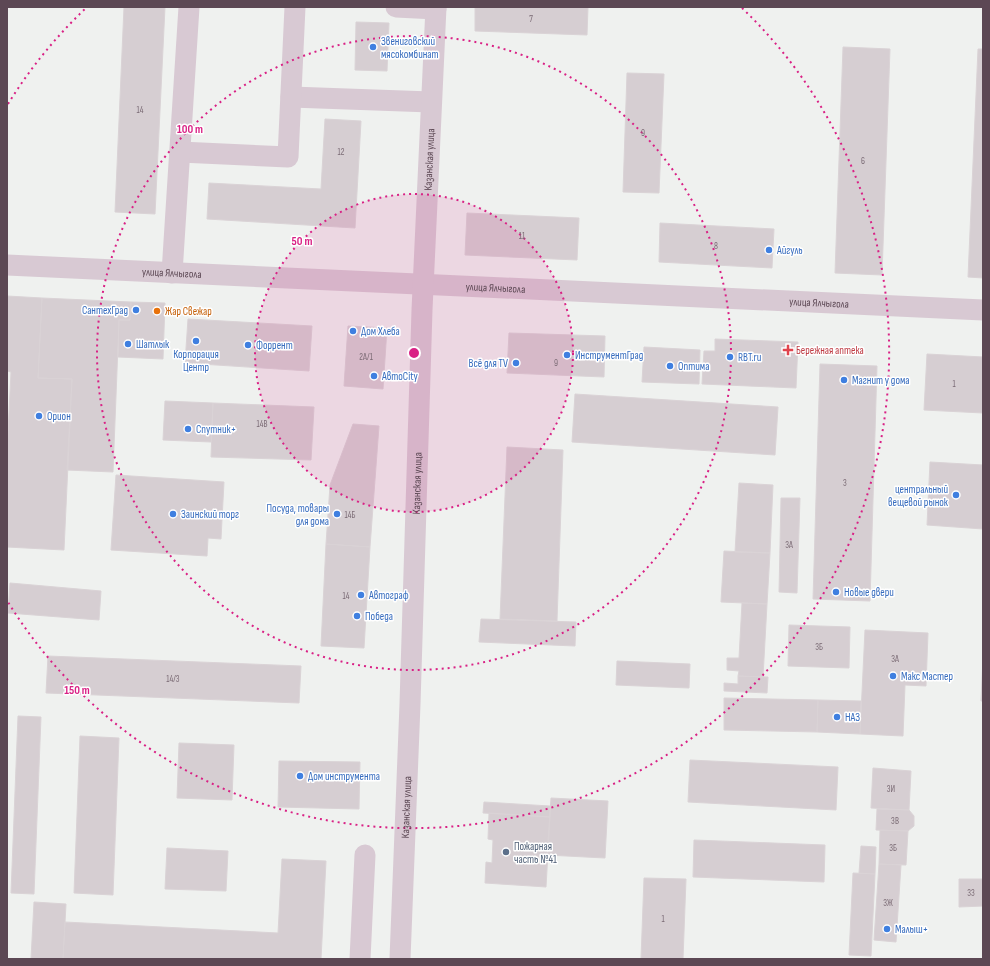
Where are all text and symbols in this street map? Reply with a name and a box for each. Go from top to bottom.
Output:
house number: 7 [529,14,533,25]
place label: Звениговский мясокомбинат [381,35,439,61]
marker: Звениговский мясокомбинат [368,42,378,52]
house number: 14 [137,105,144,116]
text: 100 m [177,122,203,137]
street label: Казанская улица [422,128,437,191]
house number: 9 [641,128,645,139]
house number: 12 [338,147,345,158]
house number: 6 [861,156,865,167]
house number: 11 [519,231,526,242]
text: 50 m [292,234,312,249]
house number: 8 [714,241,718,252]
place label: Айгуль [776,244,803,257]
marker: Айгуль [764,245,774,255]
street label: улица Ялчыгола [142,265,202,281]
street label: улица Ялчыгола [465,280,526,296]
street label: улица Ялчыгола [789,295,849,311]
place label: СантехГрад [82,304,128,317]
marker: СантехГрад [131,305,141,315]
place label: Жар Свежар [165,305,212,318]
marker: Жар Свежар [152,306,162,316]
place label: Дом Хлеба [361,325,400,338]
marker: Дом Хлеба [348,326,358,336]
marker: Корпорация Центр [191,336,201,346]
place label: Шатлык [136,338,170,351]
marker: Шатлык [123,339,133,349]
place label: Форрент [256,339,293,352]
marker: Форрент [243,340,253,350]
place label: Бережная аптека [796,344,864,357]
marker: Бережная аптека [783,345,793,355]
centre of rings [407,346,421,360]
place label: Корпорация Центр [173,348,219,374]
place label: ИнструментГрад [575,349,643,362]
marker: ИнструментГрад [562,350,572,360]
place label: RBT.ru [738,351,762,364]
house number: 2А/1 [359,352,374,363]
marker: RBT.ru [725,352,735,362]
place label: Всё для TV [469,357,508,370]
marker: Всё для TV [511,358,521,368]
house number: 9 [554,358,558,369]
place label: Оптима [678,360,709,373]
marker: Оптима [665,361,675,371]
place label: АвтоCity [381,370,419,383]
marker: АвтоCity [369,371,379,381]
place label: Магнит у дома [852,374,910,387]
marker: Магнит у дома [839,375,849,385]
house number: 1 [952,379,956,390]
place label: Орион [47,410,71,423]
marker: Орион [34,411,44,421]
house number: 14В [257,419,267,430]
place label: Спутник+ [196,423,236,436]
marker: Спутник+ [183,424,193,434]
street label: Казанская улица [410,452,425,515]
house number: 3 [843,478,847,489]
place label: центральный вещевой рынок [888,483,949,509]
marker: центральный вещевой рынок [951,490,961,500]
place label: Посуда, товары для дома [266,502,329,528]
place label: Заинский торг [181,508,239,521]
marker: Заинский торг [168,509,178,519]
marker: Посуда, товары для дома [332,509,342,519]
house number: 14Б [345,510,355,521]
house number: 3А [785,540,793,551]
place label: Новые двери [844,586,894,599]
marker: Новые двери [831,587,841,597]
place label: Автограф [368,589,409,602]
marker: Автограф [356,590,366,600]
house number: 14 [343,591,350,602]
place label: Победа [365,610,393,623]
marker: Победа [352,611,362,621]
house number: 3Б [815,642,823,653]
house number: 3А [891,654,899,665]
place label: Макс Мастер [901,670,953,683]
marker: Макс Мастер [888,671,898,681]
house number: 14/3 [166,674,180,685]
text: 150 m [64,683,90,698]
place label: НАЗ [845,711,860,724]
marker: НАЗ [832,712,842,722]
place label: Дом инструмента [308,770,380,783]
marker: Дом инструмента [295,771,305,781]
street label: Казанская улица [399,776,414,839]
house number: 3И [887,784,895,795]
house number: 3В [891,816,899,827]
place label: Пожарная часть №41 [514,840,557,866]
house number: 3Б [889,843,897,854]
marker: Пожарная часть №41 [501,847,511,857]
house number: 33 [967,888,975,899]
house number: 3Ж [883,898,893,909]
house number: 1 [661,914,665,925]
place label: Малыш+ [895,923,928,936]
marker: Малыш+ [882,924,892,934]

